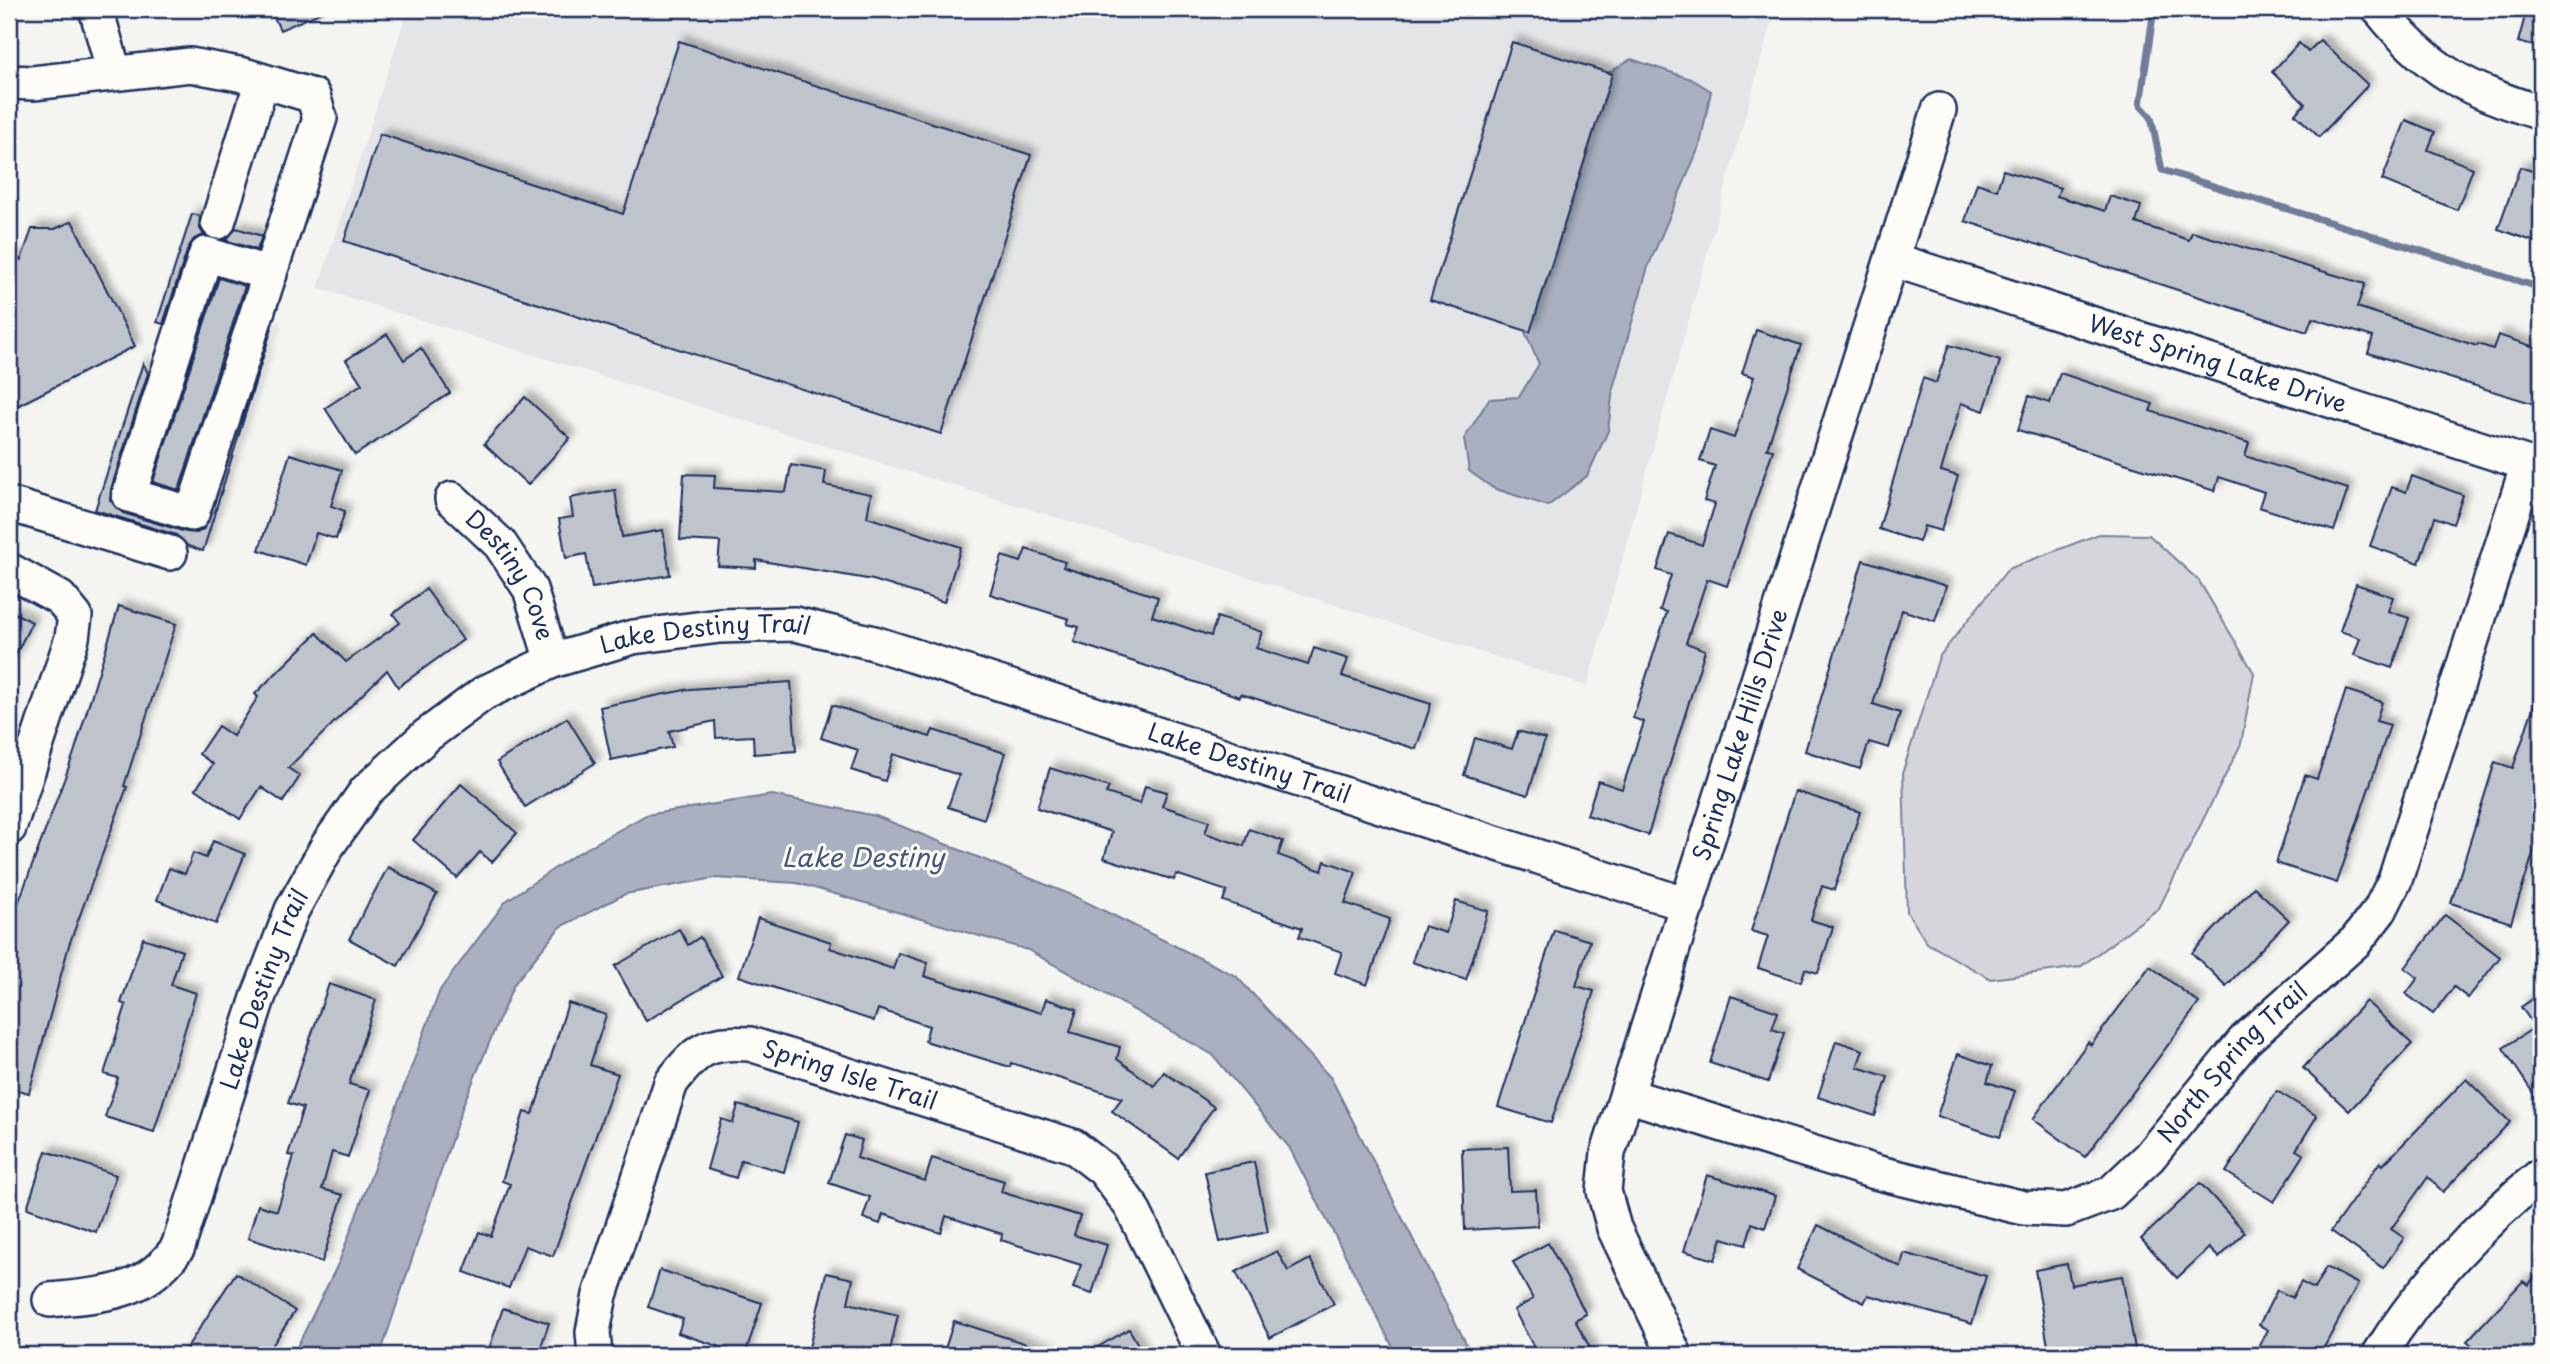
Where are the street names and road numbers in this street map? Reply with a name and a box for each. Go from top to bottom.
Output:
street label: West Spring Lake Drive [2084,304,2352,421]
street label: Destiny Cove [458,500,565,644]
street label: Lake Destiny Trail [595,604,814,662]
street label: Spring Lake Hills Drive [1682,604,1796,865]
street label: Lake Destiny Trail [1144,712,1356,811]
street label: Lake Destiny Trail [210,882,316,1094]
street label: North Spring Trail [2148,972,2315,1150]
street label: Spring Isle Trail [758,1029,942,1118]

